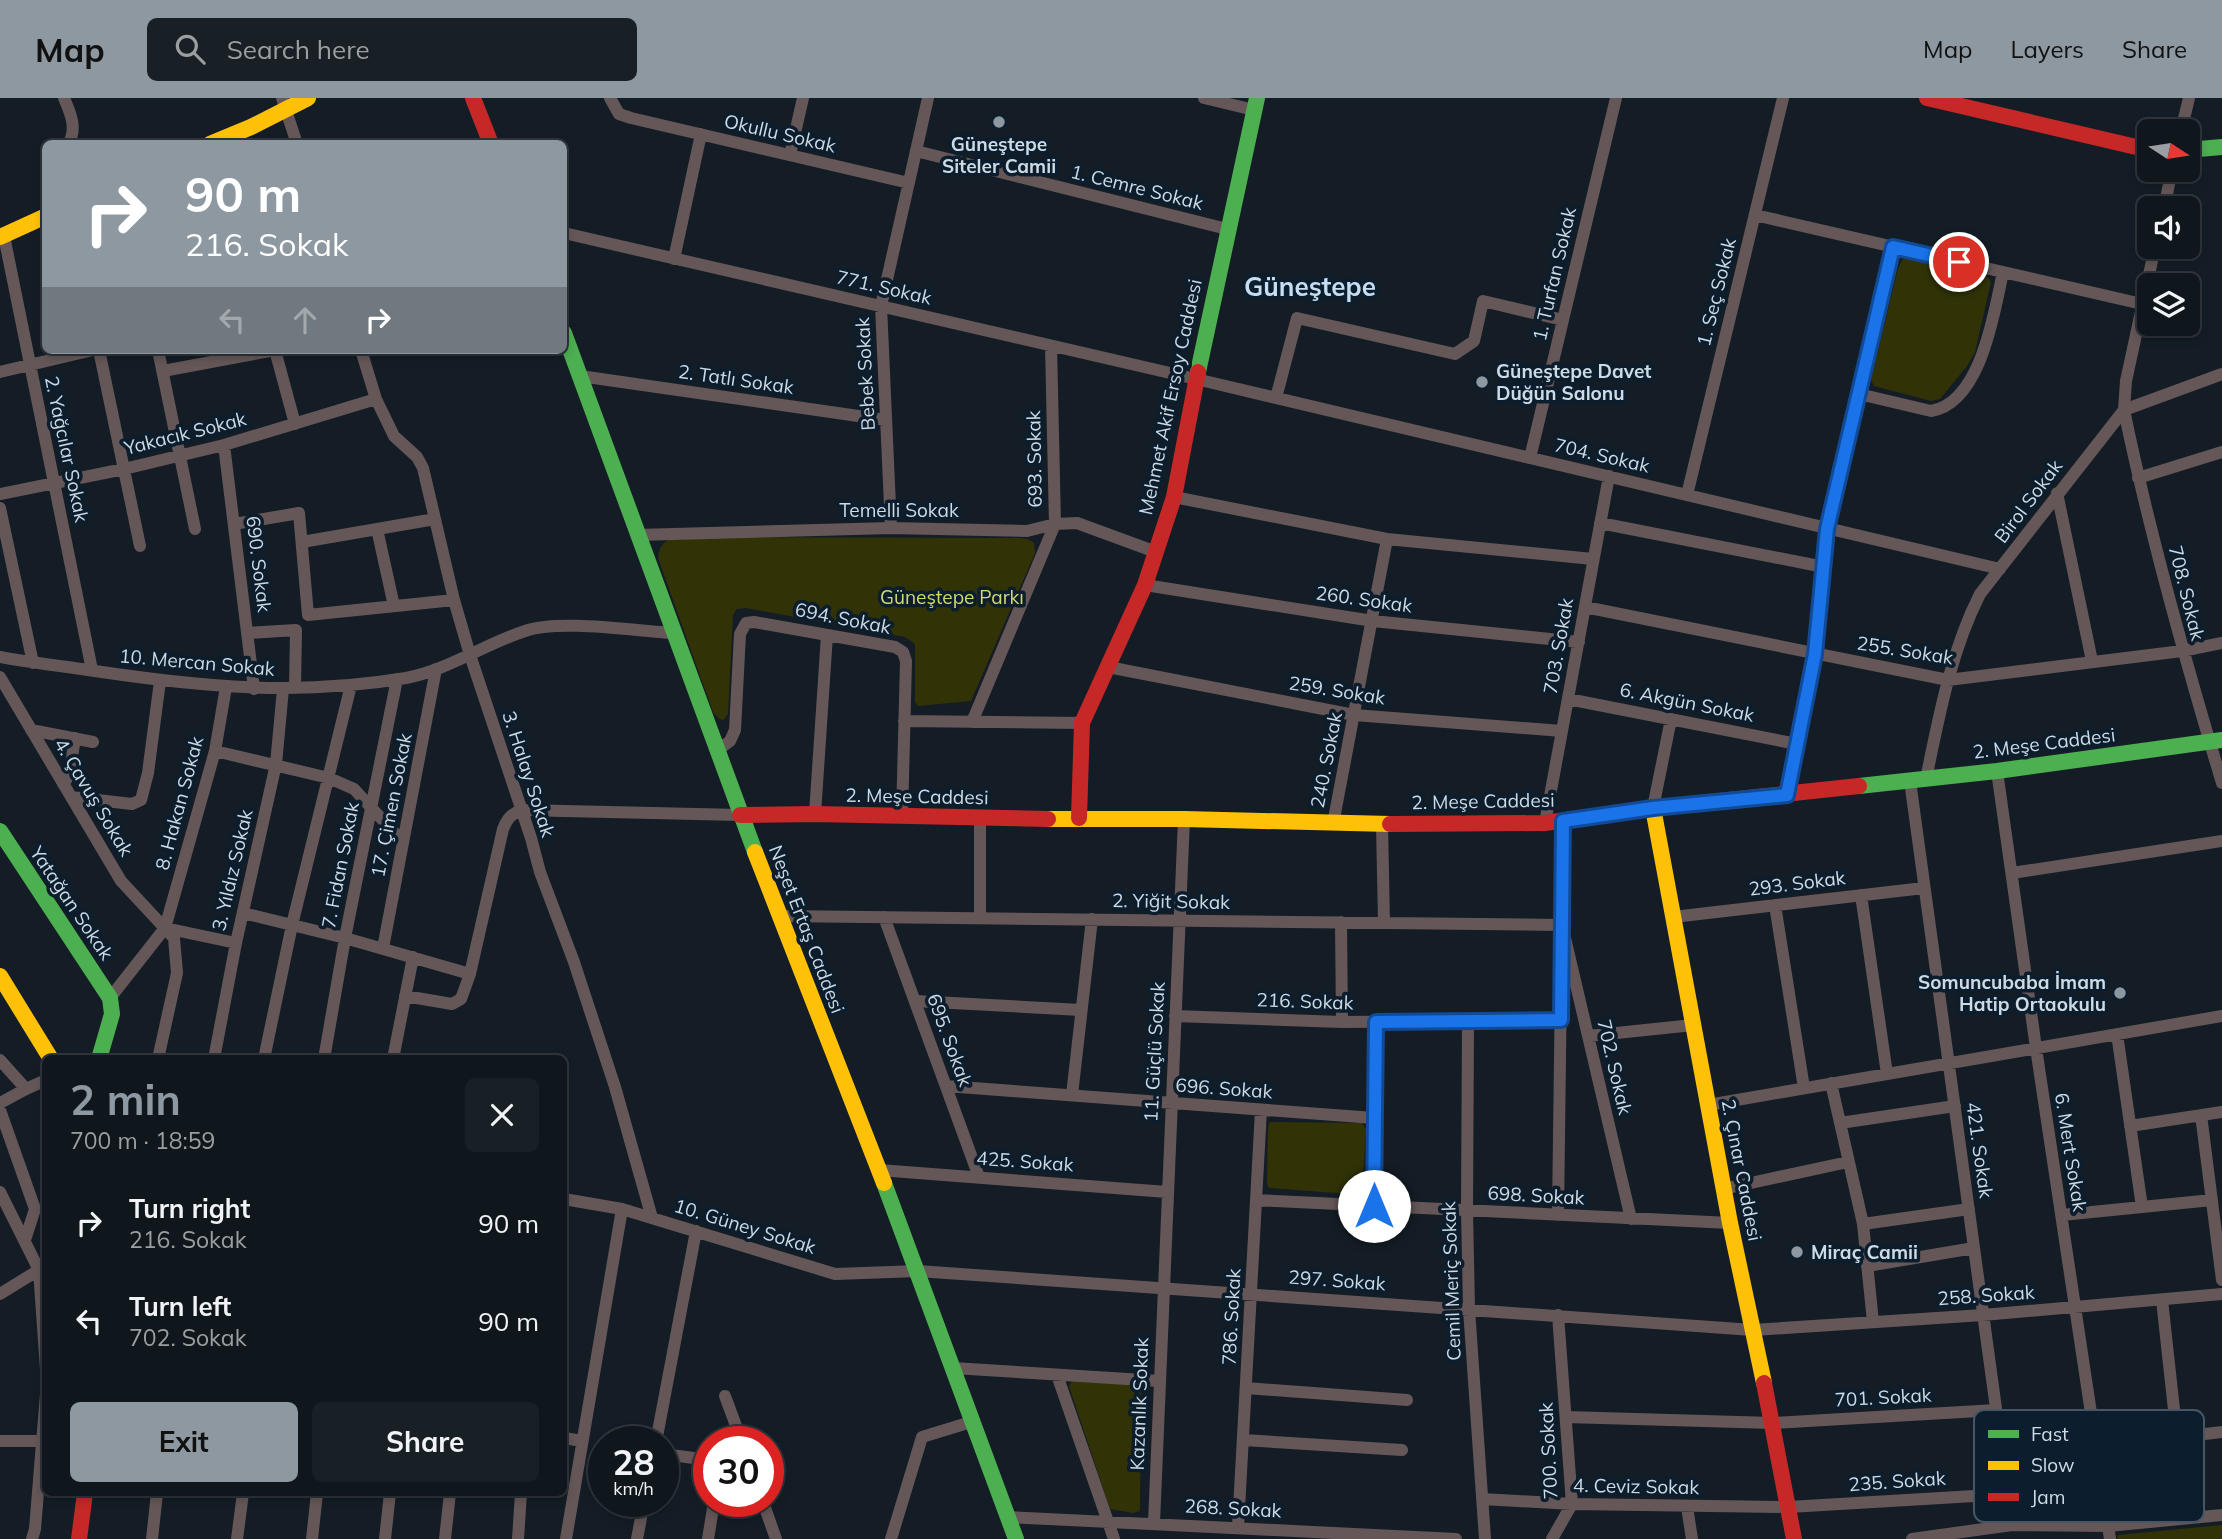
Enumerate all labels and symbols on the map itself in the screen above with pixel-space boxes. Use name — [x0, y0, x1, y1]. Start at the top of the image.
street label: Okullu Sokak — [722, 108, 838, 158]
marker: Güneştepe Siteler Camii — [991, 114, 1007, 130]
north arrow — [2137, 119, 2200, 182]
place label: Güneştepe Siteler Camii — [942, 132, 1056, 178]
street label: 1. Cemre Sokak — [1068, 159, 1206, 215]
street label: 1. Turfan Sokak — [1527, 205, 1581, 343]
pin — [1929, 232, 1989, 292]
street label: 1. Seç Sokak — [1691, 235, 1741, 349]
street label: 771. Sokak — [834, 264, 934, 310]
district label: Güneştepe — [1244, 270, 1376, 303]
street label: Mehmet Akif Ersoy Caddesi — [1133, 277, 1207, 517]
street label: Bebek Sokak — [850, 317, 880, 431]
street label: 2. Tatlı Sokak — [677, 359, 795, 399]
place label: Güneştepe Davet Düğün Salonu — [1496, 359, 1651, 405]
street label: 2. Yağcılar Sokak — [40, 374, 94, 525]
marker: Güneştepe Davet Düğün Salonu — [1474, 374, 1490, 390]
street label: Yakacık Sokak — [121, 406, 249, 460]
street label: 693. Sokak — [1021, 410, 1047, 508]
street label: 704. Sokak — [1552, 432, 1652, 478]
street label: Birol Sokak — [1989, 454, 2067, 547]
street label: Temelli Sokak — [839, 498, 959, 522]
street label: 690. Sokak — [241, 514, 277, 614]
street label: 708. Sokak — [2164, 543, 2210, 643]
street label: 260. Sokak — [1314, 580, 1414, 618]
park label: Güneştepe Parkı — [880, 585, 1024, 609]
street label: 703. Sokak — [1538, 596, 1578, 696]
street label: 694. Sokak — [793, 597, 893, 639]
street label: 255. Sokak — [1855, 631, 1955, 669]
street label: 10. Mercan Sokak — [118, 643, 276, 681]
street label: 259. Sokak — [1287, 671, 1387, 709]
street label: 6. Akgün Sokak — [1618, 677, 1756, 727]
street label: 3. Halay Sokak — [497, 708, 561, 840]
street label: 240. Sokak — [1305, 710, 1347, 810]
street label: 2. Meşe Caddesi — [1971, 722, 2117, 764]
street label: 17. Çimen Sokak — [365, 731, 417, 879]
street label: 8. Hakan Sokak — [150, 733, 208, 872]
street label: 4. Çavuş Sokak — [49, 734, 139, 861]
street label: 2. Meşe Caddesi — [845, 783, 989, 809]
street label: 2. Meşe Caddesi — [1411, 788, 1555, 814]
street label: 7. Fidan Sokak — [316, 800, 364, 930]
street label: 3. Yıldız Sokak — [206, 807, 258, 933]
street label: Yatağan Sokak — [25, 841, 119, 965]
street label: Neşet Ertaş Caddesi — [764, 842, 850, 1016]
street label: 293. Sokak — [1747, 865, 1847, 901]
street label: 2. Yiğit Sokak — [1112, 888, 1230, 914]
place label: Somuncubaba İmam Hatip Ortaokulu — [1918, 970, 2106, 1016]
street label: 11. Güçlü Sokak — [1138, 981, 1170, 1123]
marker: Somuncubaba İmam Hatip Ortaokulu — [2112, 985, 2128, 1001]
street label: 216. Sokak — [1256, 987, 1354, 1015]
street label: 695. Sokak — [922, 990, 978, 1090]
street label: 702. Sokak — [1592, 1017, 1638, 1117]
street label: 696. Sokak — [1175, 1073, 1273, 1103]
street label: 6. Mert Sokak — [2050, 1091, 2092, 1213]
street label: 2. Çınar Caddesi — [1717, 1097, 1767, 1243]
street label: 421. Sokak — [1961, 1100, 1999, 1200]
street label: 425. Sokak — [976, 1146, 1074, 1176]
position arrow — [1337, 1169, 1411, 1243]
street label: 698. Sokak — [1487, 1180, 1585, 1210]
street label: 10. Güney Sokak — [671, 1193, 819, 1259]
street label: Cemil Meriç Sokak — [1436, 1201, 1466, 1361]
place label: Miraç Camii — [1811, 1240, 1918, 1264]
marker: Miraç Camii — [1789, 1244, 1805, 1260]
street label: 297. Sokak — [1288, 1265, 1386, 1295]
street label: 786. Sokak — [1216, 1268, 1246, 1366]
street label: 258. Sokak — [1937, 1280, 2035, 1310]
street label: Kazanlık Sokak — [1125, 1337, 1153, 1471]
street label: 701. Sokak — [1834, 1382, 1932, 1412]
street label: 700. Sokak — [1533, 1402, 1563, 1500]
legend — [1974, 1410, 2204, 1522]
text: Fast — [2031, 1422, 2069, 1446]
speed limit sign: 30 — [693, 1426, 784, 1517]
text: Slow — [2031, 1453, 2075, 1477]
street label: 235. Sokak — [1848, 1466, 1946, 1496]
street label: 4. Ceviz Sokak — [1573, 1473, 1700, 1499]
text: Jam — [2031, 1485, 2065, 1509]
street label: 268. Sokak — [1184, 1493, 1282, 1523]

